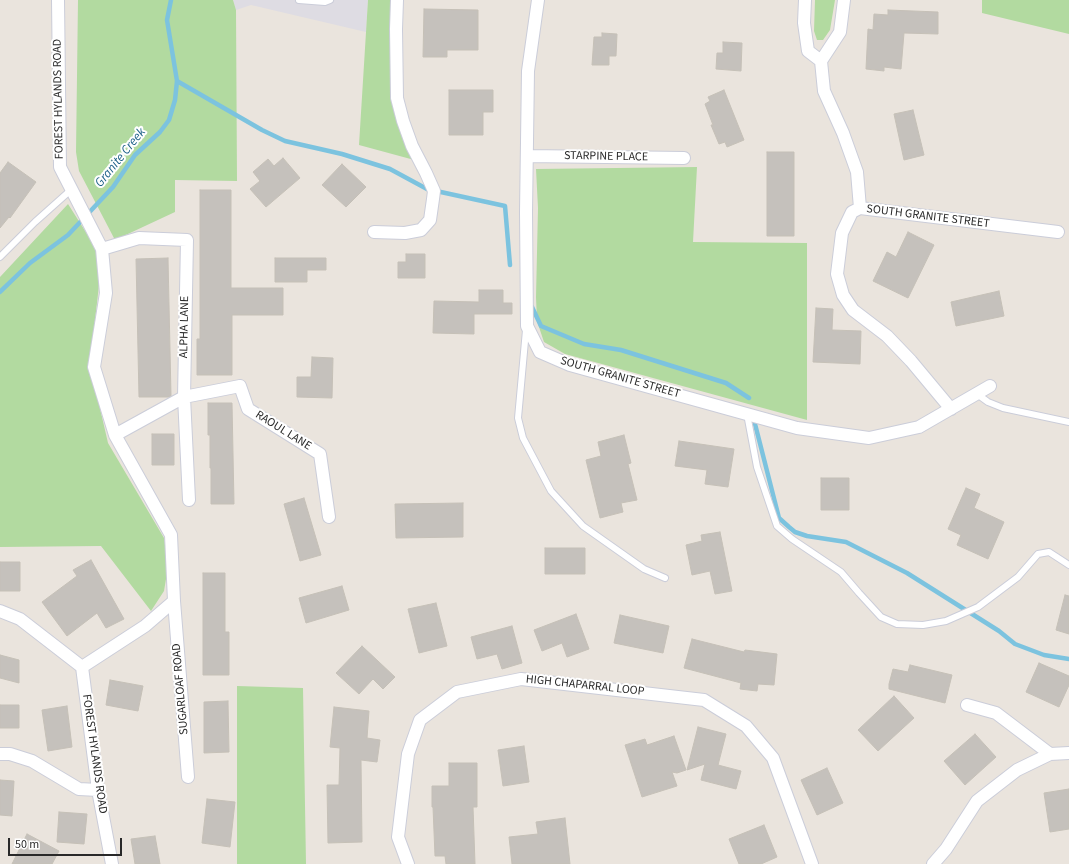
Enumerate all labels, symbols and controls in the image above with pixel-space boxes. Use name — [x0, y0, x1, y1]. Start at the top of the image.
street label: FOREST HYLANDS ROAD — [51, 39, 67, 159]
water label: Granite Creek — [92, 125, 150, 191]
street label: STARPINE PLACE — [564, 149, 648, 165]
street label: SOUTH GRANITE STREET — [866, 202, 990, 232]
street label: ALPHA LANE — [177, 296, 193, 358]
street label: SOUTH GRANITE STREET — [558, 354, 682, 402]
street label: RAOUL LANE — [252, 408, 314, 454]
street label: SUGARLOAF ROAD — [170, 643, 192, 735]
street label: HIGH CHAPARRAL LOOP — [525, 673, 645, 699]
street label: FOREST HYLANDS ROAD — [78, 693, 110, 815]
scale bar — [10, 830, 124, 856]
text: 50 m — [15, 836, 39, 853]

